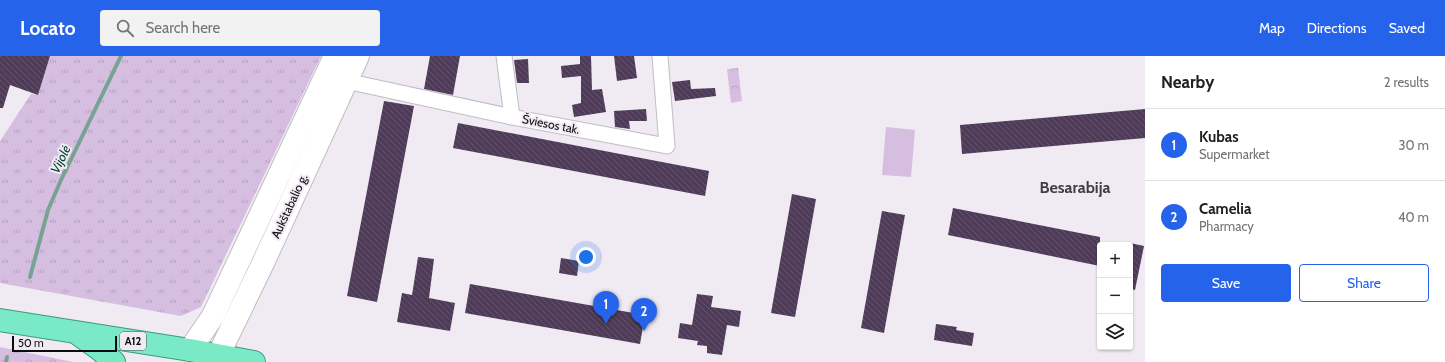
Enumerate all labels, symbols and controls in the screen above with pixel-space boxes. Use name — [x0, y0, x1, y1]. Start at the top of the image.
search box — [100, 10, 380, 46]
text: Locato — [20, 17, 76, 40]
icon: search — [114, 17, 136, 39]
text: Search here — [146, 19, 220, 37]
text: Map — [1259, 19, 1285, 37]
text: Directions — [1307, 19, 1367, 37]
text: Saved — [1389, 19, 1425, 37]
text: Nearby — [1161, 72, 1214, 92]
text: 2 results — [1384, 74, 1429, 90]
street label: Šviesos tak. — [521, 111, 581, 137]
text: Kubas — [1199, 128, 1239, 146]
text: 1 — [1172, 137, 1176, 153]
text: 30 m — [1399, 137, 1429, 153]
water label: Vijolė — [46, 142, 74, 176]
text: Supermarket — [1199, 146, 1270, 162]
street label: Aukštabalio g. — [268, 171, 310, 241]
district label: Besarabija — [1040, 178, 1110, 197]
text: Camelia — [1199, 200, 1251, 218]
text: 2 — [1171, 209, 1177, 225]
text: 40 m — [1398, 209, 1429, 225]
text: Pharmacy — [1199, 218, 1254, 234]
map controls — [1097, 242, 1133, 350]
button: + — [1097, 242, 1133, 278]
your location — [576, 247, 596, 267]
button: Save — [1161, 264, 1291, 302]
button: Share — [1299, 264, 1429, 302]
button: − — [1097, 278, 1133, 314]
pin: 1 — [593, 291, 619, 324]
pin: 2 — [631, 298, 657, 331]
button: layers — [1097, 314, 1133, 350]
road number: A12 — [120, 332, 146, 350]
scale bar — [12, 334, 117, 353]
text: 50 m — [18, 336, 44, 350]

